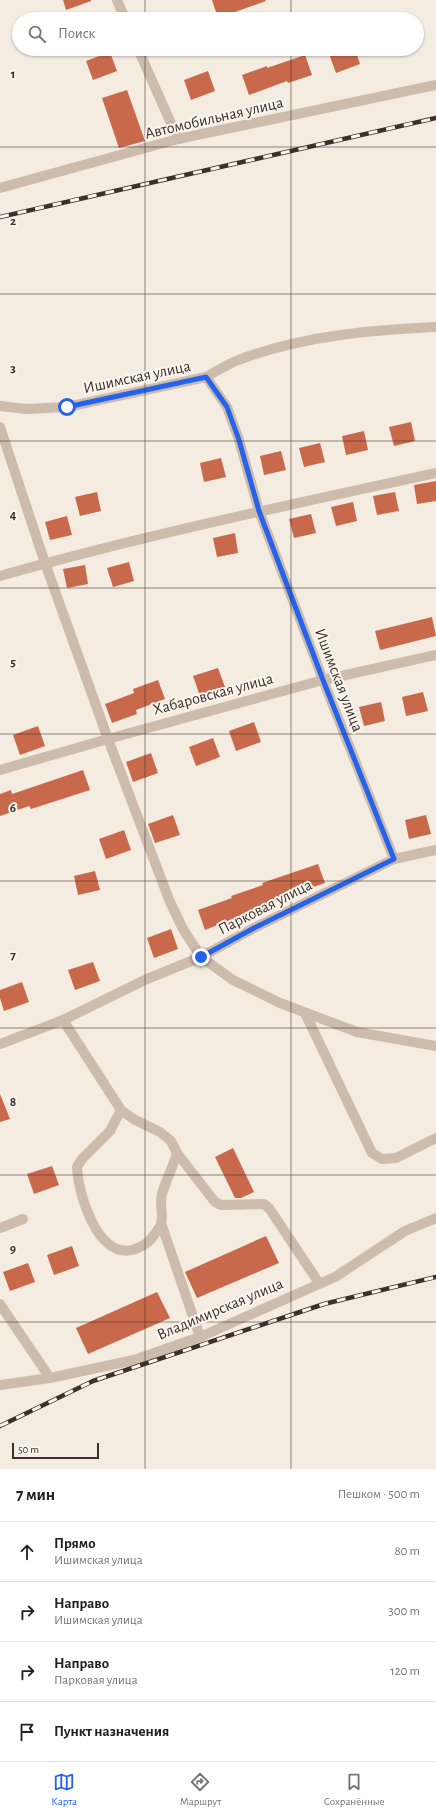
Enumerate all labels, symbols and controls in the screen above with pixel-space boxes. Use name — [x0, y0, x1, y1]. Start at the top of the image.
search box — [12, 12, 424, 56]
icon: search — [26, 23, 48, 45]
text: Поиск — [58, 26, 96, 41]
text: 1 — [11, 68, 15, 81]
street label: Автомобильная улица — [143, 94, 285, 143]
text: 2 — [10, 215, 16, 228]
street label: Ишимская улица — [82, 358, 192, 397]
text: 3 — [10, 362, 16, 375]
route start — [58, 398, 76, 416]
text: 4 — [10, 509, 17, 522]
street label: Ишимская улица — [311, 626, 366, 734]
text: 5 — [10, 656, 16, 669]
street label: Хабаровская улица — [151, 670, 275, 719]
text: 6 — [10, 802, 16, 815]
street label: Парковая улица — [215, 876, 315, 938]
route end — [192, 948, 210, 966]
text: 7 — [10, 949, 16, 962]
text: 8 — [10, 1096, 16, 1109]
text: 9 — [10, 1243, 16, 1256]
street label: Владимирская улица — [155, 1275, 286, 1344]
scale bar — [12, 1441, 99, 1460]
text: 50 m — [18, 1444, 39, 1455]
text: 7 мин — [16, 1486, 55, 1503]
text: Пешком · 500 m — [338, 1488, 420, 1501]
text: Прямо — [54, 1536, 96, 1551]
icon: ahead — [16, 1541, 38, 1563]
text: 80 m — [394, 1545, 420, 1558]
text: Ишимская улица — [54, 1554, 143, 1567]
text: Направо — [54, 1596, 109, 1611]
icon: right — [16, 1601, 38, 1623]
text: 300 m — [388, 1605, 420, 1618]
text: Ишимская улица — [54, 1614, 143, 1627]
text: Направо — [54, 1656, 109, 1671]
icon: right — [16, 1661, 38, 1683]
text: 120 m — [390, 1665, 420, 1678]
text: Парковая улица — [54, 1674, 138, 1687]
icon: arrive — [16, 1721, 38, 1743]
text: Пункт назначения — [54, 1724, 169, 1739]
tab: Карта — [51, 1771, 77, 1808]
tab: Маршрут — [180, 1771, 221, 1808]
tab: Сохранённые — [324, 1771, 385, 1808]

